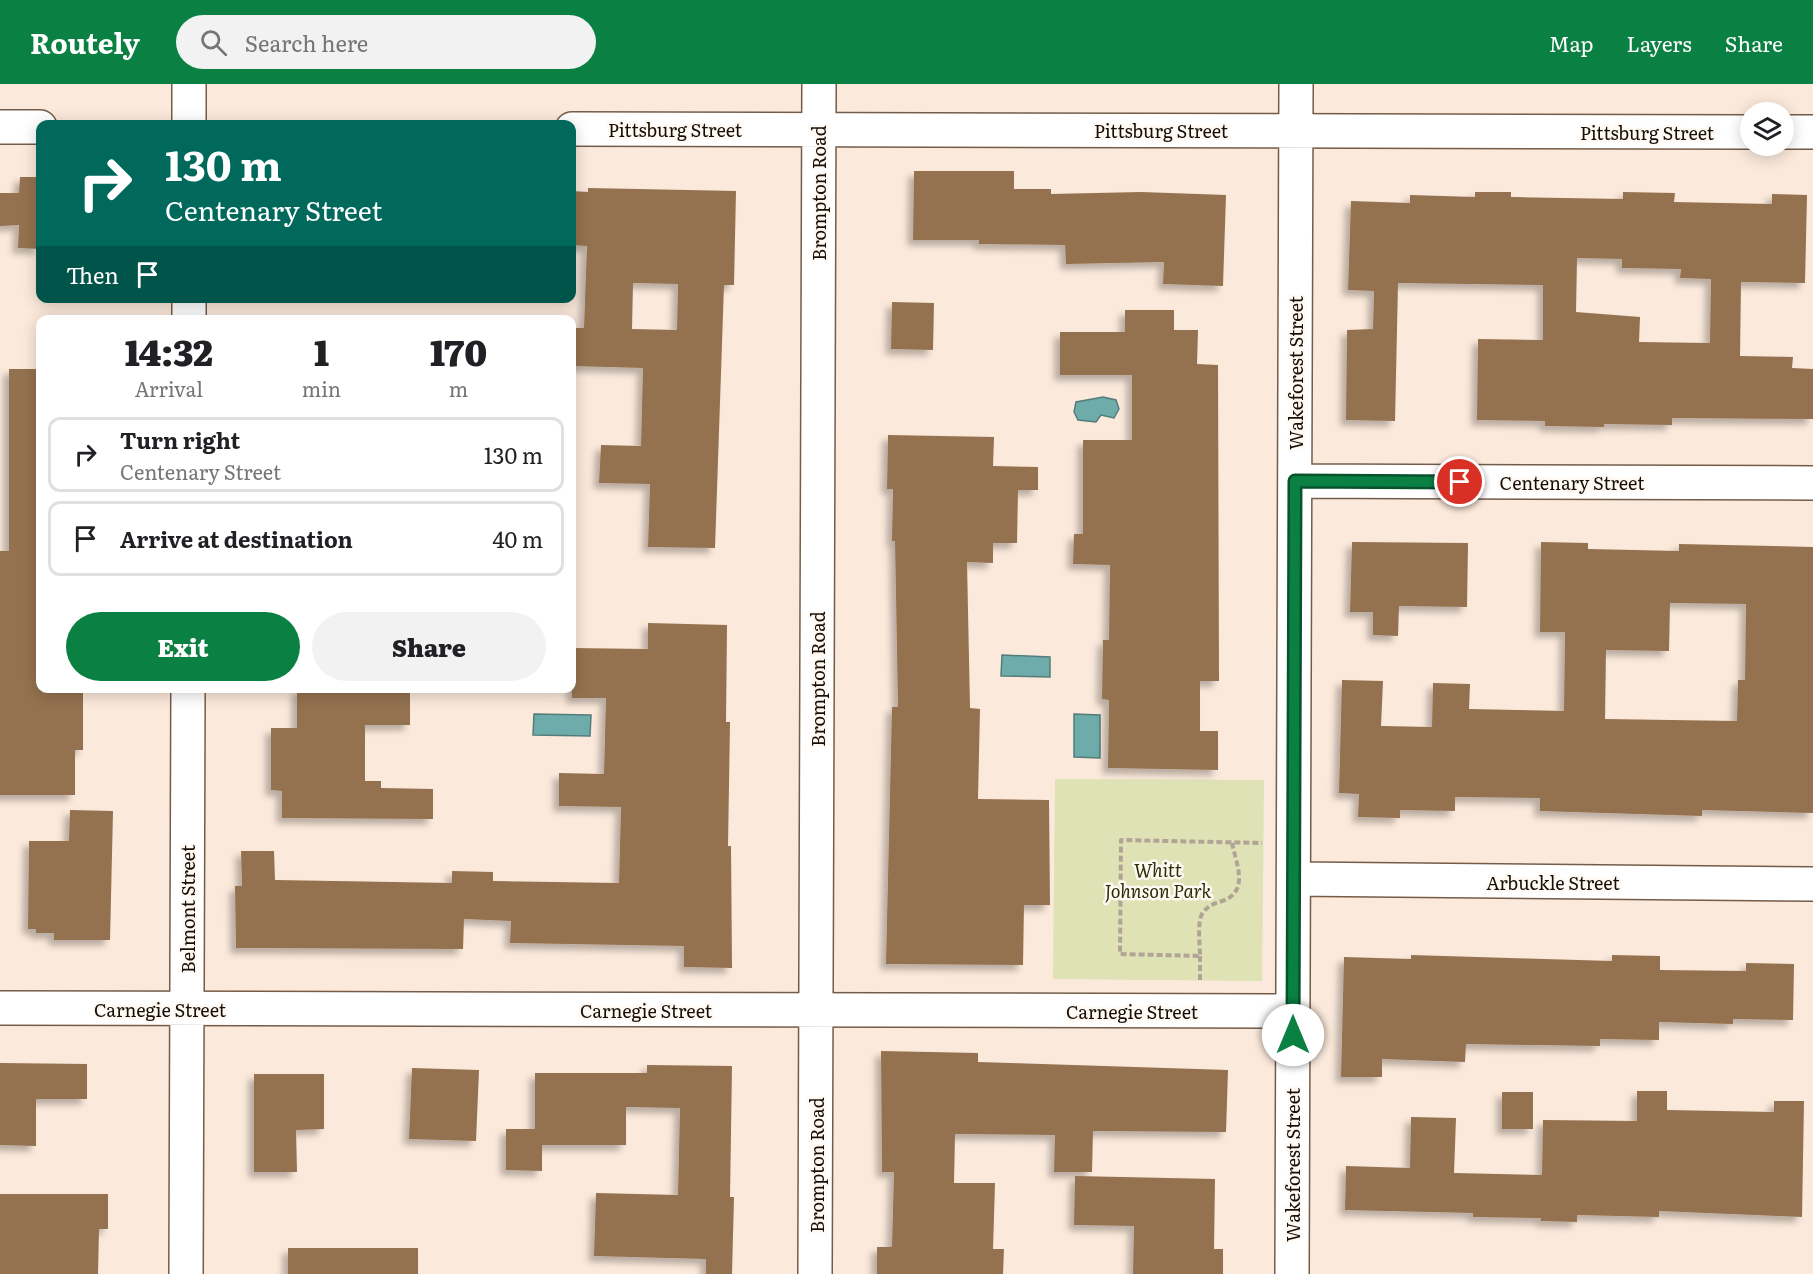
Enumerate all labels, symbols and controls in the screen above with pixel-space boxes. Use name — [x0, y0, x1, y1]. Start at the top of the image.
search box — [176, 15, 596, 69]
text: Routely — [30, 21, 140, 63]
icon: search — [197, 26, 230, 59]
text: Search here — [245, 26, 368, 59]
text: Map — [1549, 27, 1594, 58]
text: Layers — [1627, 27, 1692, 58]
text: Share — [1725, 27, 1783, 58]
map controls — [1740, 102, 1794, 156]
button: layers — [1740, 102, 1794, 156]
street label: Pittsburg Street — [608, 116, 743, 143]
street label: Pittsburg Street — [1094, 117, 1229, 144]
street label: Pittsburg Street — [1580, 119, 1715, 146]
street label: Brompton Road — [805, 125, 832, 261]
text: 130 m — [165, 132, 282, 194]
icon: right — [66, 144, 144, 222]
text: Centenary Street — [165, 189, 382, 229]
text: Then — [66, 258, 119, 291]
icon: arrive — [131, 258, 164, 291]
street label: Wakeforest Street — [1282, 295, 1309, 450]
text: 14:32 — [125, 324, 213, 377]
text: 1 — [314, 324, 329, 377]
text: 170 — [430, 324, 487, 377]
text: Arrival — [135, 373, 203, 403]
text: min — [302, 373, 341, 403]
text: m — [449, 373, 468, 403]
text: Turn right — [120, 423, 240, 456]
icon: right — [69, 438, 102, 471]
text: 130 m — [484, 438, 543, 471]
text: Centenary Street — [120, 456, 281, 486]
pin — [1434, 456, 1485, 507]
icon: arrive — [1443, 465, 1476, 498]
street label: Centenary Street — [1500, 469, 1645, 496]
icon: arrive — [69, 522, 102, 555]
text: Arrive at destination — [120, 522, 353, 555]
text: 40 m — [492, 522, 543, 555]
street label: Brompton Road — [804, 611, 831, 747]
button: Exit — [66, 612, 300, 681]
button: Share — [312, 612, 546, 681]
street label: Belmont Street — [174, 844, 201, 973]
park label: Whitt Johnson Park — [1105, 856, 1211, 904]
street label: Arbuckle Street — [1486, 869, 1620, 896]
street label: Carnegie Street — [94, 996, 227, 1023]
street label: Carnegie Street — [580, 997, 713, 1024]
street label: Carnegie Street — [1066, 998, 1199, 1025]
position arrow — [1261, 1003, 1325, 1067]
street label: Wakeforest Street — [1279, 1087, 1306, 1242]
street label: Brompton Road — [803, 1097, 830, 1233]

